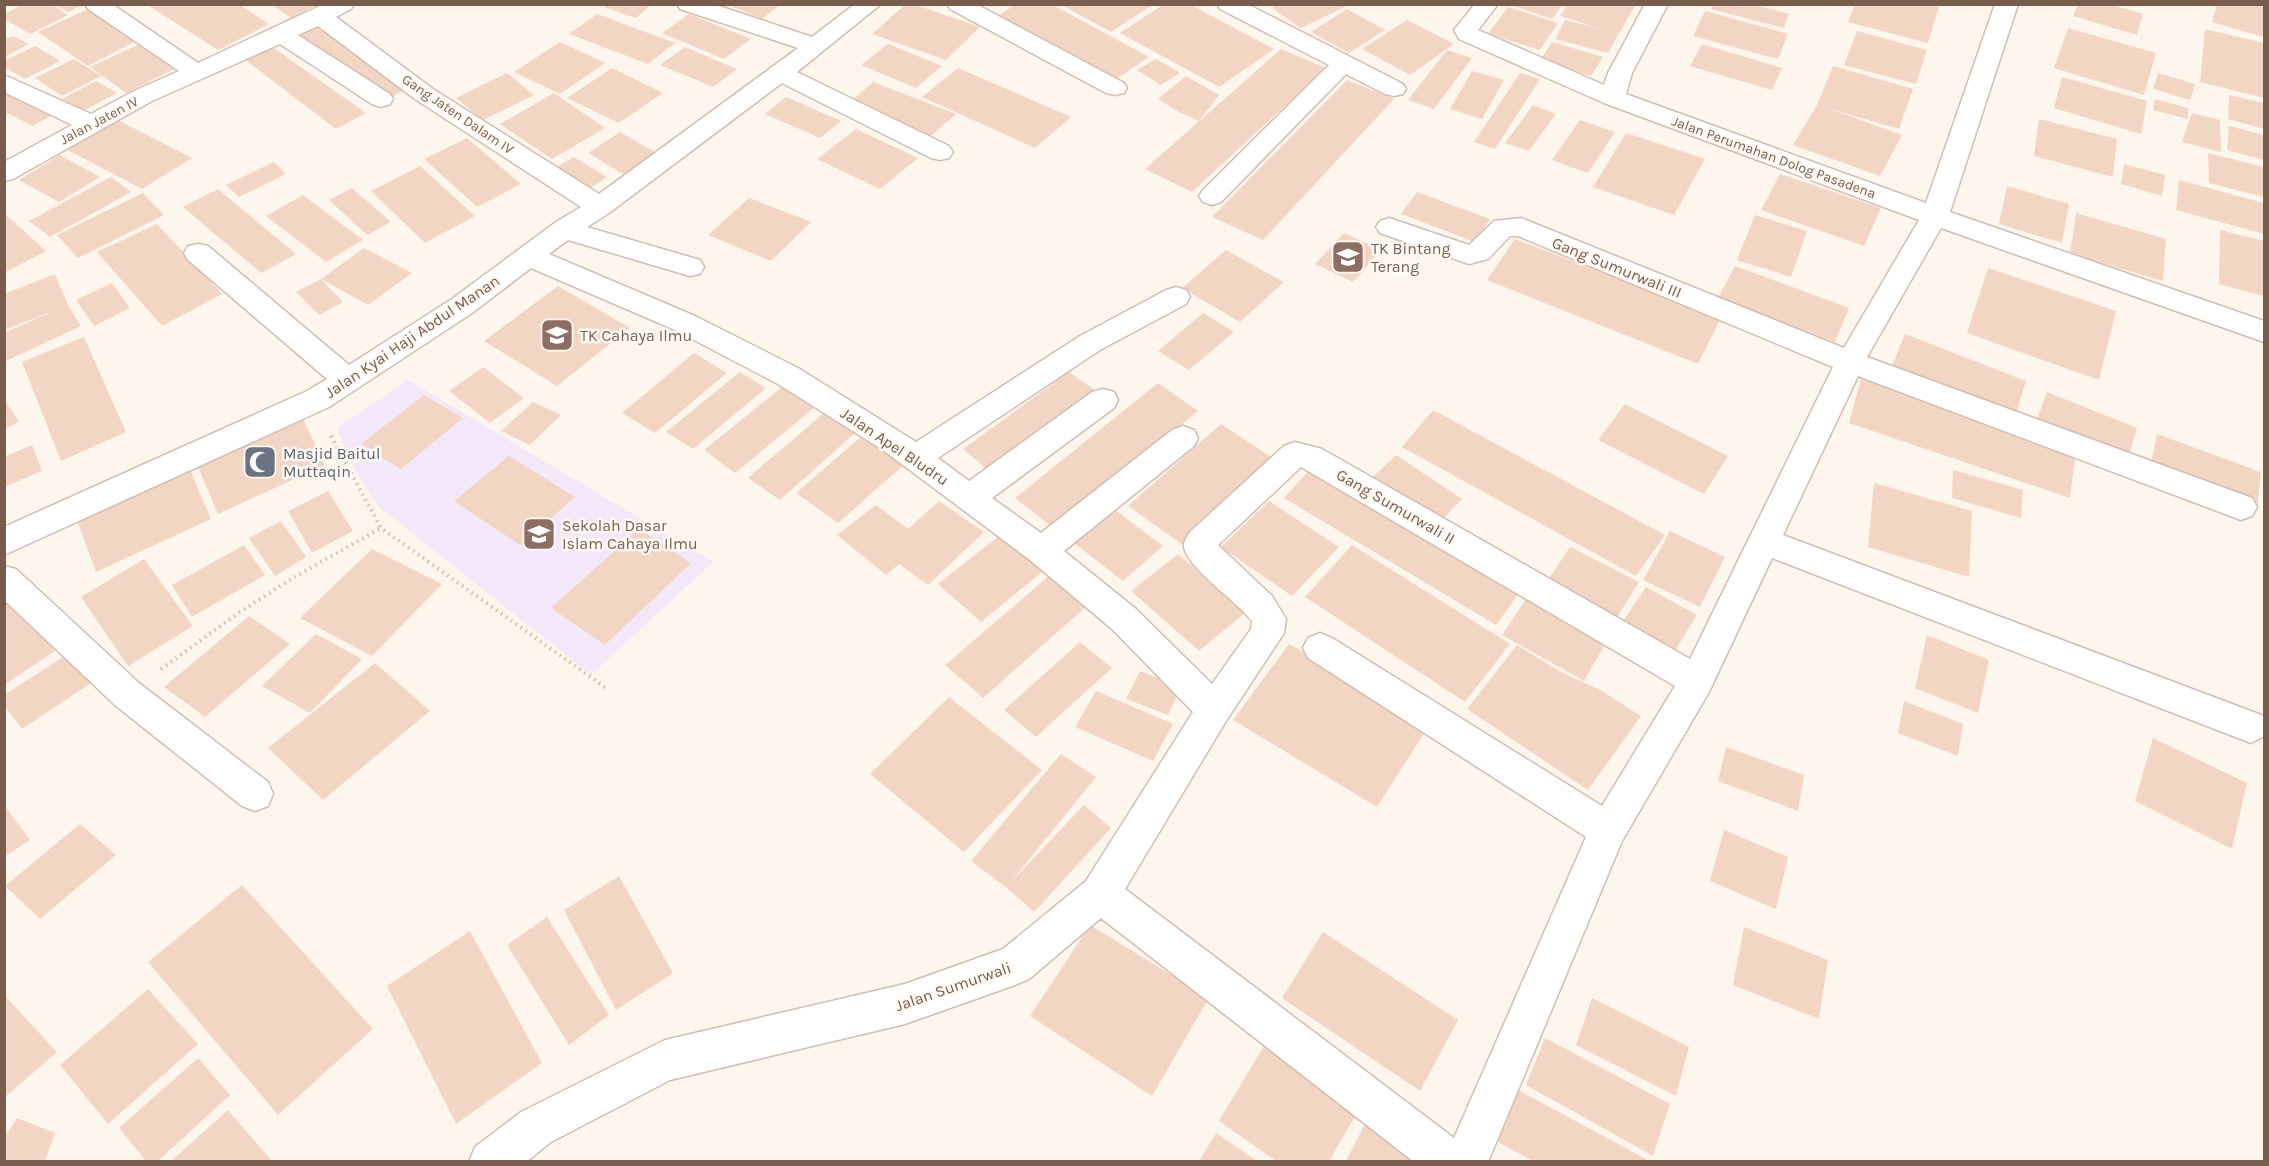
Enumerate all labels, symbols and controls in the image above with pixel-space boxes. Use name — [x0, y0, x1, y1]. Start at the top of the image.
street label: Gang Jaten Dalam IV — [399, 71, 517, 158]
street label: Jalan Jaten IV — [57, 93, 141, 148]
street label: Jalan Perumahan Dolog Pasadena — [1670, 113, 1878, 202]
street label: Gang Sumurwali III — [1549, 233, 1684, 302]
school or university icon: TK Bintang Terang — [1330, 239, 1366, 275]
place label: TK Bintang Terang — [1371, 239, 1450, 276]
street label: Jalan Kyai Haji Abdul Manan — [321, 271, 503, 402]
school or university icon: TK Cahaya Ilmu — [539, 317, 575, 353]
place label: TK Cahaya Ilmu — [580, 326, 692, 345]
street label: Jalan Apel Bludru — [837, 403, 952, 490]
mosque icon: Masjid Baitul Muttaqin — [242, 444, 278, 480]
place label: Masjid Baitul Muttaqin — [283, 444, 381, 481]
street label: Gang Sumurwali II — [1333, 465, 1458, 548]
school or university icon: Sekolah Dasar Islam Cahaya Ilmu — [521, 516, 557, 552]
place label: Sekolah Dasar Islam Cahaya Ilmu — [562, 516, 698, 553]
street label: Jalan Sumurwali — [893, 958, 1014, 1015]

